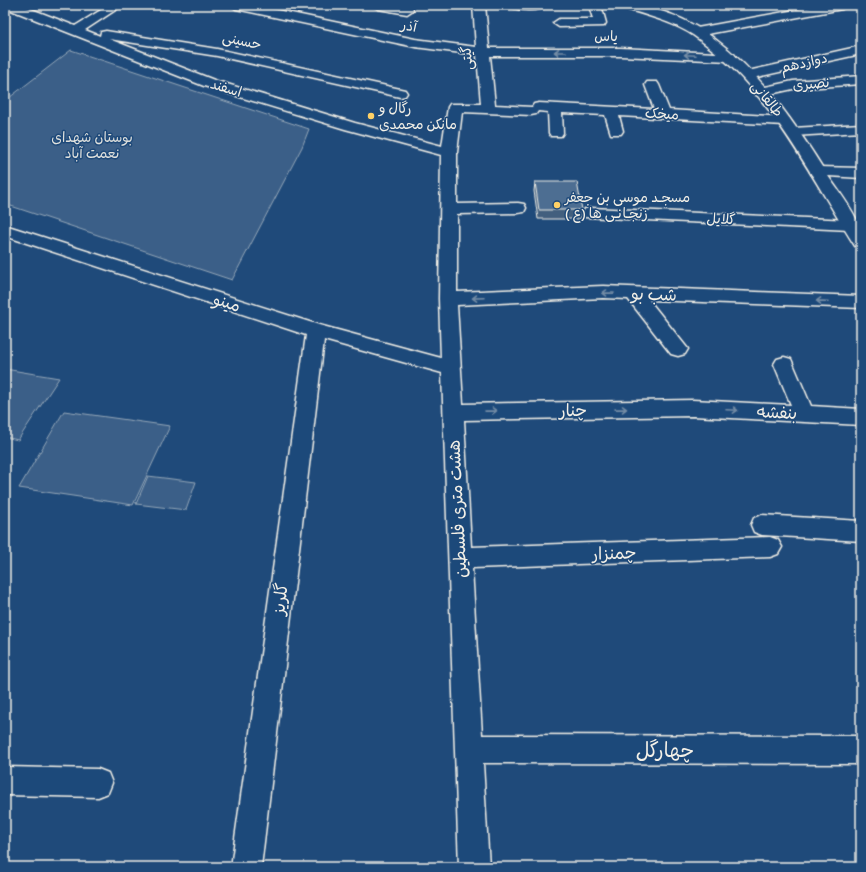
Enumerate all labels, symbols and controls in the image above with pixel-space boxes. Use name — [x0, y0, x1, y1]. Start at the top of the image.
street label: آذر — [399, 16, 419, 36]
street label: یاس — [594, 28, 618, 45]
street label: حسینی — [221, 29, 263, 53]
street label: گیتی — [457, 45, 477, 71]
one-way arrow — [554, 48, 567, 56]
street label: دوازدهم — [779, 49, 830, 79]
one-way arrow — [684, 51, 697, 58]
street label: نصیری — [792, 74, 830, 94]
street label: اسفند — [208, 75, 244, 101]
street label: طالقانی — [747, 77, 787, 121]
place label: رگال و مانکن محمدی — [378, 100, 457, 133]
street label: میخک — [645, 105, 679, 123]
marker: رگال و مانکن محمدی — [366, 111, 376, 121]
park label: بوستان شهدای نعمت آباد — [51, 129, 133, 162]
place label: مسجـد موسی بن جعفر ( ع) زنجـانـی ها — [564, 189, 690, 223]
marker: مسجـد موسی بن جعفر ( ع) زنجـانـی ها — [552, 200, 562, 210]
street label: گلایل — [706, 210, 736, 228]
street label: شب بو — [629, 283, 677, 306]
street label: مینو — [209, 288, 243, 318]
one-way arrow — [602, 289, 615, 297]
one-way arrow — [472, 294, 485, 301]
one-way arrow — [816, 297, 829, 305]
street label: چنار — [557, 400, 587, 421]
street label: بنفشه — [756, 401, 798, 423]
one-way arrow — [614, 405, 627, 413]
one-way arrow — [725, 406, 738, 414]
one-way arrow — [484, 407, 497, 415]
street label: هشت متری فلسطین — [443, 439, 471, 579]
street label: چمنزار — [590, 542, 637, 565]
street label: گلریز — [268, 582, 292, 618]
street label: چهارگل — [636, 738, 694, 763]

